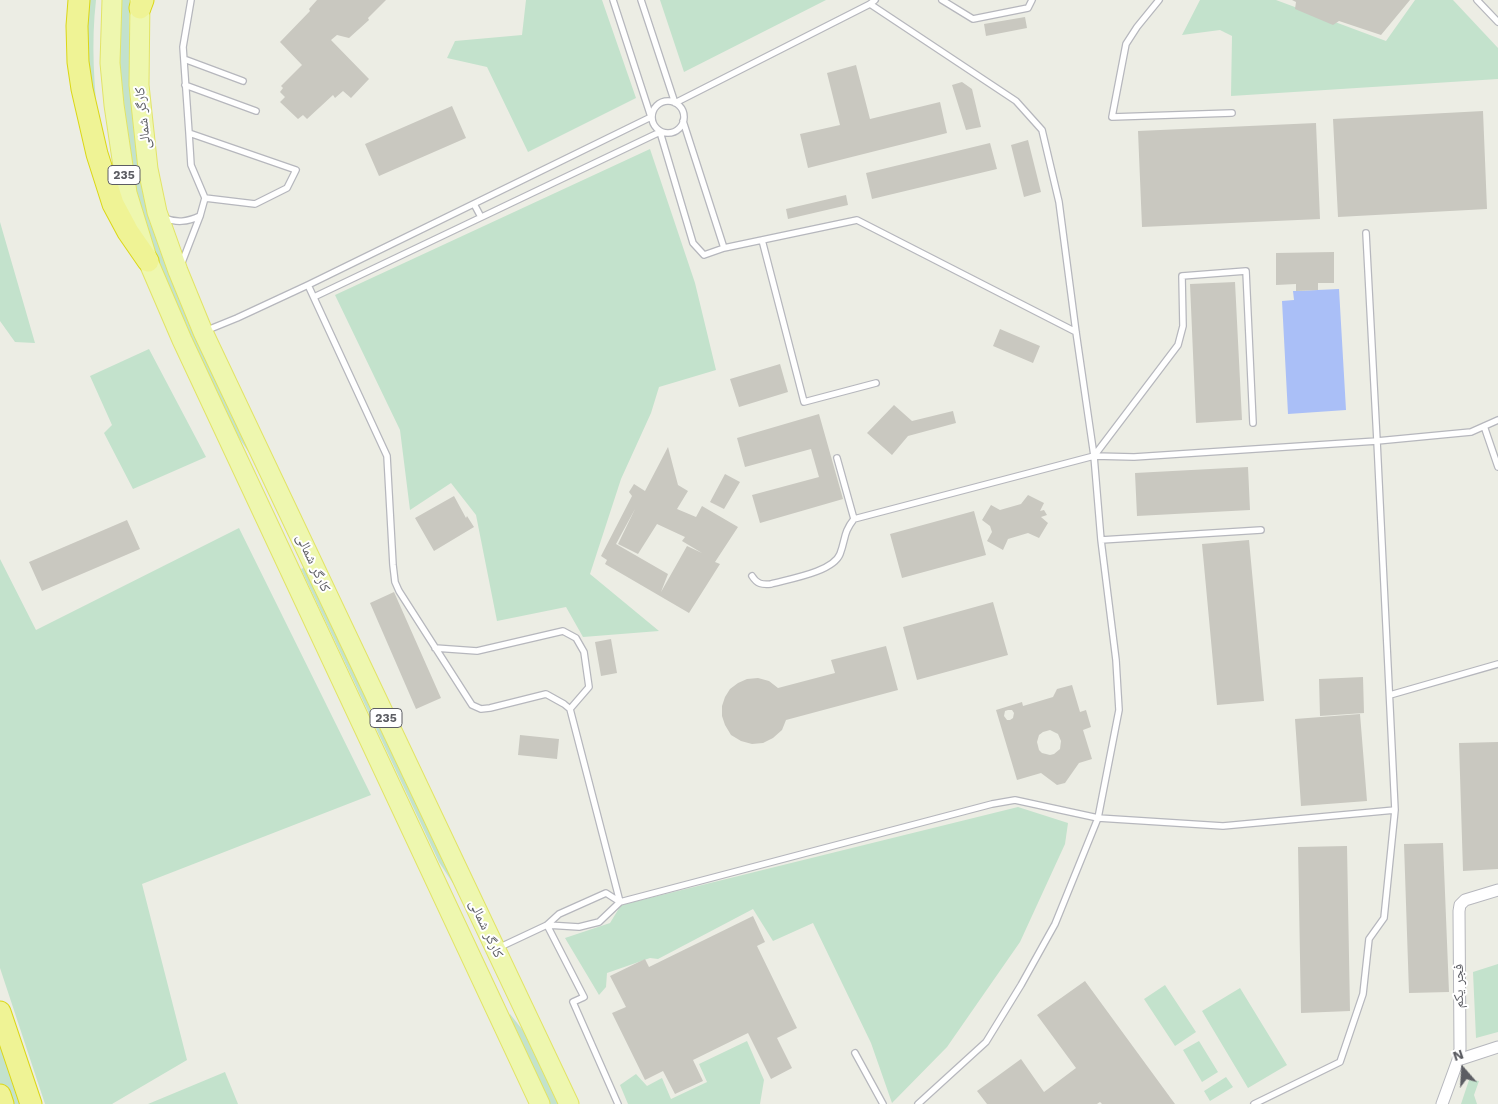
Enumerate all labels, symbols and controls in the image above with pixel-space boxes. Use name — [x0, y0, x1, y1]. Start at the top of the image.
street label: کارگر شمالی — [131, 86, 155, 150]
road number: 235 — [108, 166, 140, 184]
street label: کارگر شمالی — [292, 531, 334, 595]
road number: 235 — [370, 708, 402, 728]
street label: کارگر شمالی — [465, 897, 507, 961]
street label: فجر یکم — [1451, 964, 1467, 1008]
north arrow — [1438, 1044, 1488, 1094]
text: N — [1451, 1046, 1466, 1064]

